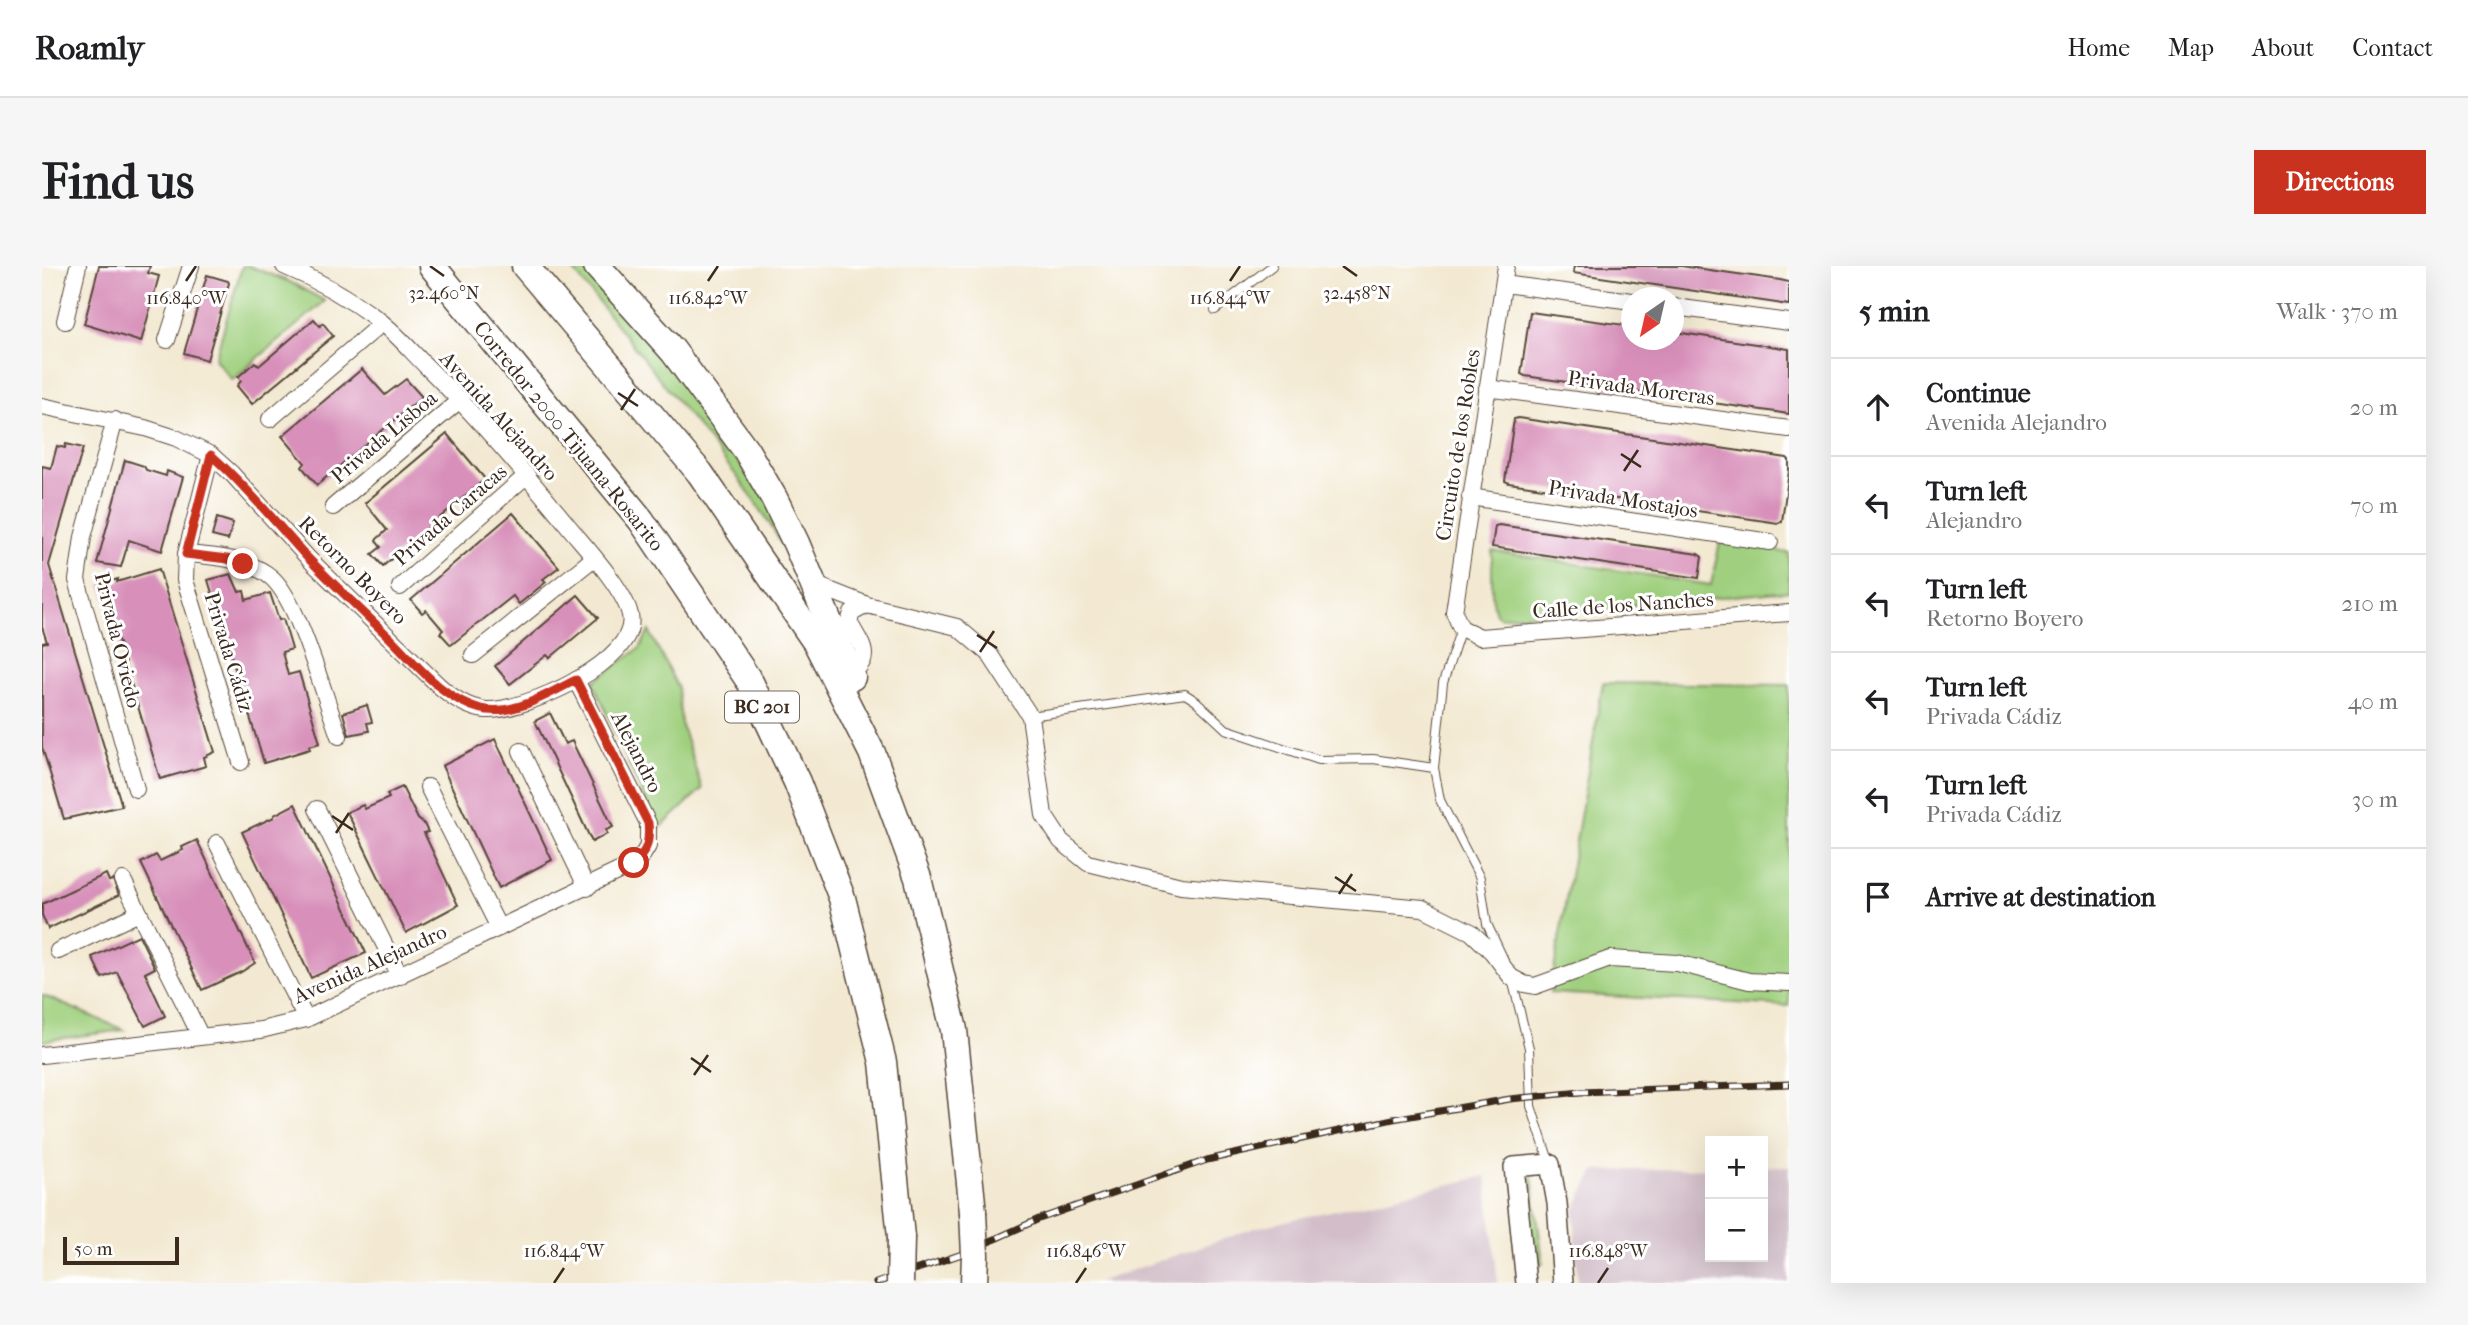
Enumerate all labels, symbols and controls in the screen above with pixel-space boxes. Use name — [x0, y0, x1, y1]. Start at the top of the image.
text: Roamly — [35, 29, 144, 68]
text: Home — [2068, 34, 2130, 62]
text: Map — [2168, 34, 2214, 62]
text: About — [2252, 34, 2314, 62]
text: Contact — [2352, 34, 2433, 62]
button: Directions — [2254, 150, 2426, 214]
text: Find us — [42, 153, 194, 211]
text: 32.460°N — [408, 283, 480, 304]
text: 32.458°N — [1323, 283, 1391, 304]
north arrow — [1621, 287, 1684, 350]
text: 116.840°W — [146, 288, 227, 309]
text: 116.842°W — [668, 288, 749, 309]
text: 116.844°W — [1190, 288, 1272, 309]
text: 5 min — [1859, 294, 1930, 329]
text: Walk · 370 m — [2276, 298, 2398, 325]
street label: Corredor 2000 Tijuana-Rosarito — [469, 316, 669, 556]
street label: Avenida Alejandro — [434, 346, 563, 485]
street label: Circuito de los Robles — [1431, 347, 1485, 543]
street label: Privada Moreras — [1566, 366, 1716, 410]
text: Continue — [1926, 378, 2031, 409]
street label: Privada Lisboa — [326, 386, 442, 488]
icon: ahead — [1859, 388, 1897, 426]
text: 20 m — [2349, 394, 2398, 421]
text: Avenida Alejandro — [1926, 409, 2107, 436]
street label: Privada Caracas — [388, 459, 512, 571]
street label: Privada Mostajos — [1546, 475, 1700, 523]
text: Turn left — [1926, 476, 2027, 507]
icon: left — [1859, 486, 1897, 524]
text: 70 m — [2350, 492, 2398, 519]
text: Alejandro — [1926, 507, 2022, 534]
street label: Retorno Boyero — [294, 511, 412, 629]
route end — [227, 548, 258, 579]
street label: Privada Oviedo — [90, 570, 146, 710]
text: Turn left — [1926, 574, 2027, 605]
icon: left — [1859, 584, 1897, 622]
street label: Calle de los Nanches — [1532, 587, 1715, 623]
street label: Privada Cádiz — [199, 589, 259, 715]
text: 210 m — [2341, 590, 2398, 617]
text: Retorno Boyero — [1926, 605, 2083, 632]
text: Turn left — [1926, 672, 2027, 703]
icon: left — [1859, 682, 1897, 720]
text: 40 m — [2348, 688, 2398, 715]
road number: BC 201 — [725, 692, 799, 722]
text: Privada Cádiz — [1926, 703, 2062, 730]
street label: Alejandro — [606, 707, 668, 797]
text: Turn left — [1926, 770, 2027, 801]
icon: left — [1859, 780, 1897, 818]
text: 30 m — [2352, 786, 2398, 813]
text: Privada Cádiz — [1926, 801, 2062, 828]
route start — [618, 847, 649, 878]
icon: arrive — [1859, 878, 1897, 916]
text: Arrive at destination — [1926, 882, 2156, 913]
street label: Avenida Alejandro — [289, 919, 450, 1009]
map controls — [1705, 1136, 1768, 1262]
button: + — [1705, 1136, 1768, 1199]
button: − — [1705, 1199, 1768, 1262]
scale bar — [63, 1234, 178, 1266]
text: 50 m — [74, 1238, 113, 1260]
text: 116.844°W — [524, 1241, 606, 1262]
text: 116.846°W — [1046, 1241, 1127, 1262]
text: 116.848°W — [1569, 1241, 1649, 1262]

